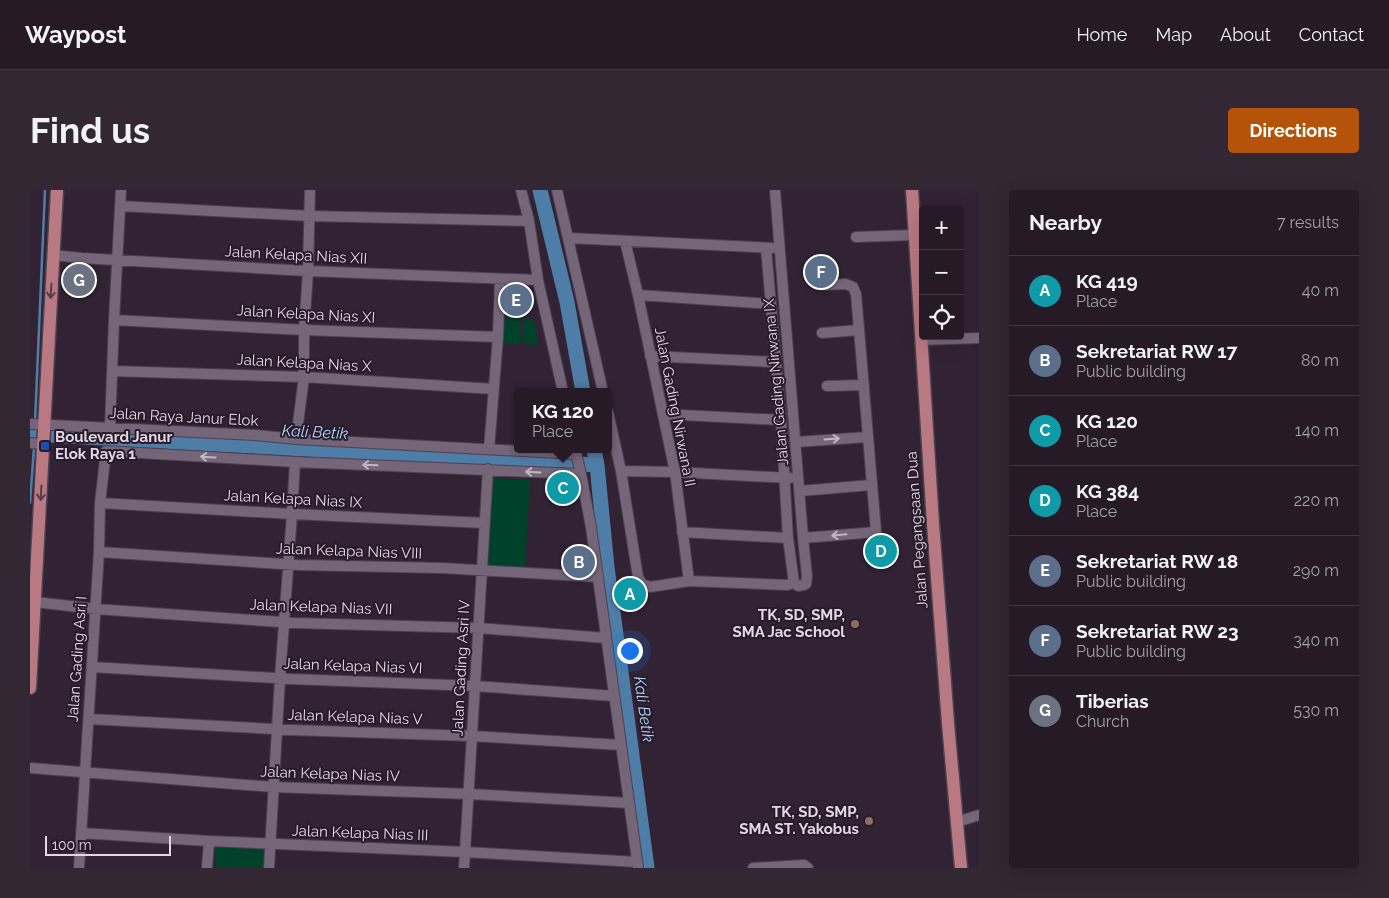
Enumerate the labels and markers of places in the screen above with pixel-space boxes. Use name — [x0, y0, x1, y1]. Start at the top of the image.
pin: F — [805, 253, 837, 291]
pin: G — [63, 261, 95, 299]
pin: E — [500, 281, 532, 319]
place label: Boulevard Janur Elok Raya 1 — [55, 428, 172, 463]
marker: Boulevard Janur Elok Raya 1 — [39, 440, 51, 452]
pin: C — [547, 469, 579, 507]
pin: D — [865, 532, 897, 570]
pin: B — [563, 543, 595, 581]
pin: A — [614, 575, 646, 613]
place label: TK, SD, SMP, SMA Jac School — [732, 606, 845, 641]
marker: TK, SD, SMP, SMA Jac School — [849, 618, 861, 630]
place label: TK, SD, SMP, SMA ST. Yakobus — [739, 803, 859, 838]
marker: TK, SD, SMP, SMA ST. Yakobus — [863, 815, 875, 827]

